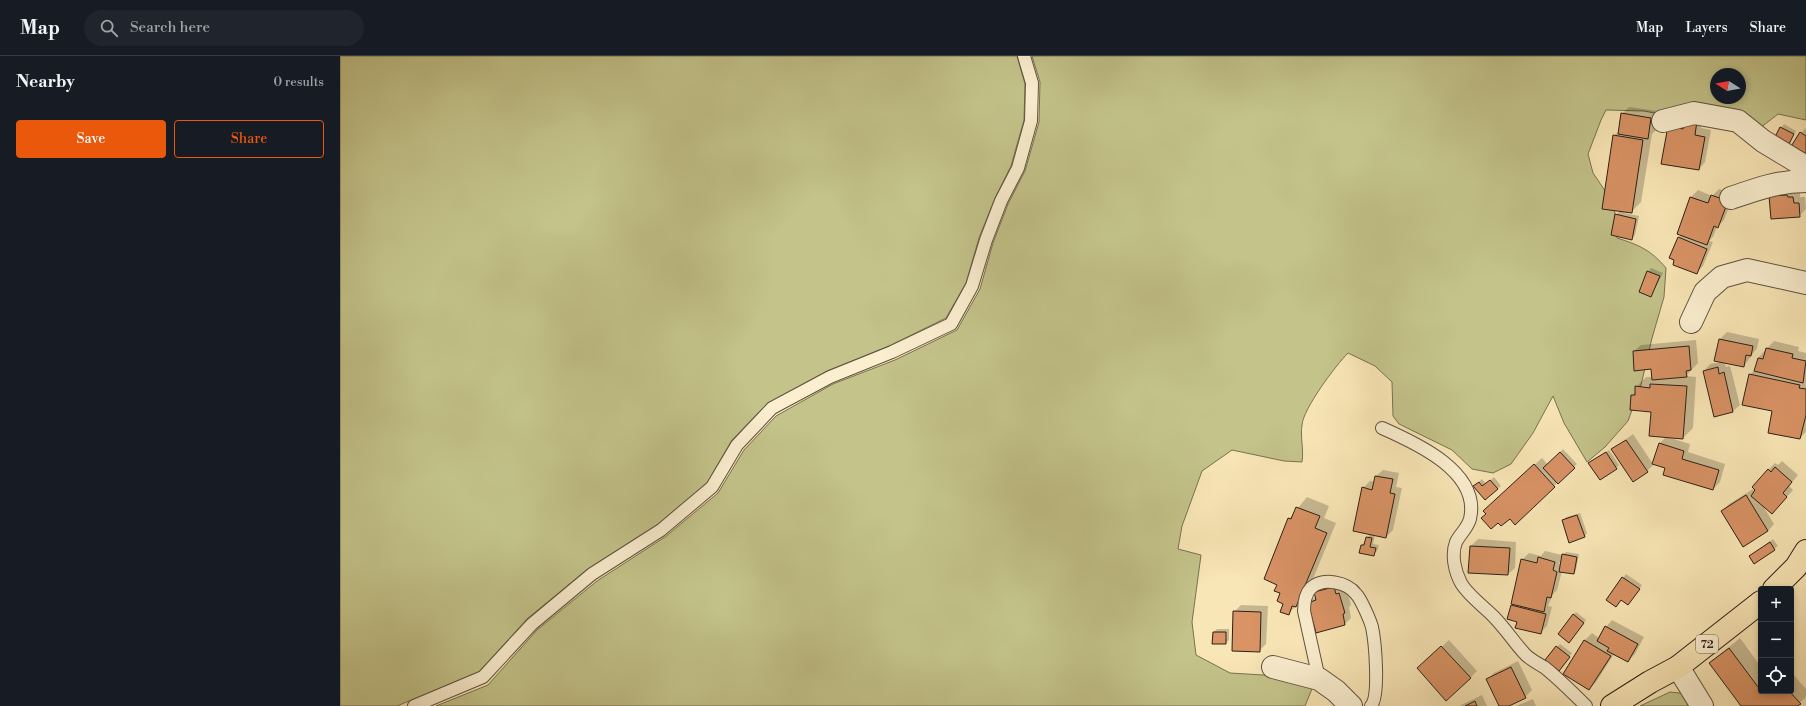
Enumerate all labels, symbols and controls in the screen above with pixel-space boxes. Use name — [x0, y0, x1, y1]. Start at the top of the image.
search box — [84, 10, 364, 46]
text: Map — [20, 16, 60, 40]
icon: search — [98, 17, 120, 39]
text: Search here — [130, 18, 210, 37]
text: Map — [1636, 19, 1663, 37]
text: Layers — [1685, 19, 1728, 37]
text: Share — [1750, 19, 1786, 37]
north arrow — [1710, 68, 1746, 104]
text: Nearby — [16, 71, 75, 93]
text: 0 results — [273, 74, 324, 90]
button: Save — [16, 120, 166, 158]
button: Share — [174, 120, 324, 158]
map controls — [1758, 586, 1794, 694]
button: + — [1758, 586, 1794, 622]
button: − — [1758, 622, 1794, 658]
road number: 72 — [1696, 635, 1718, 653]
button: locate — [1758, 658, 1794, 694]

